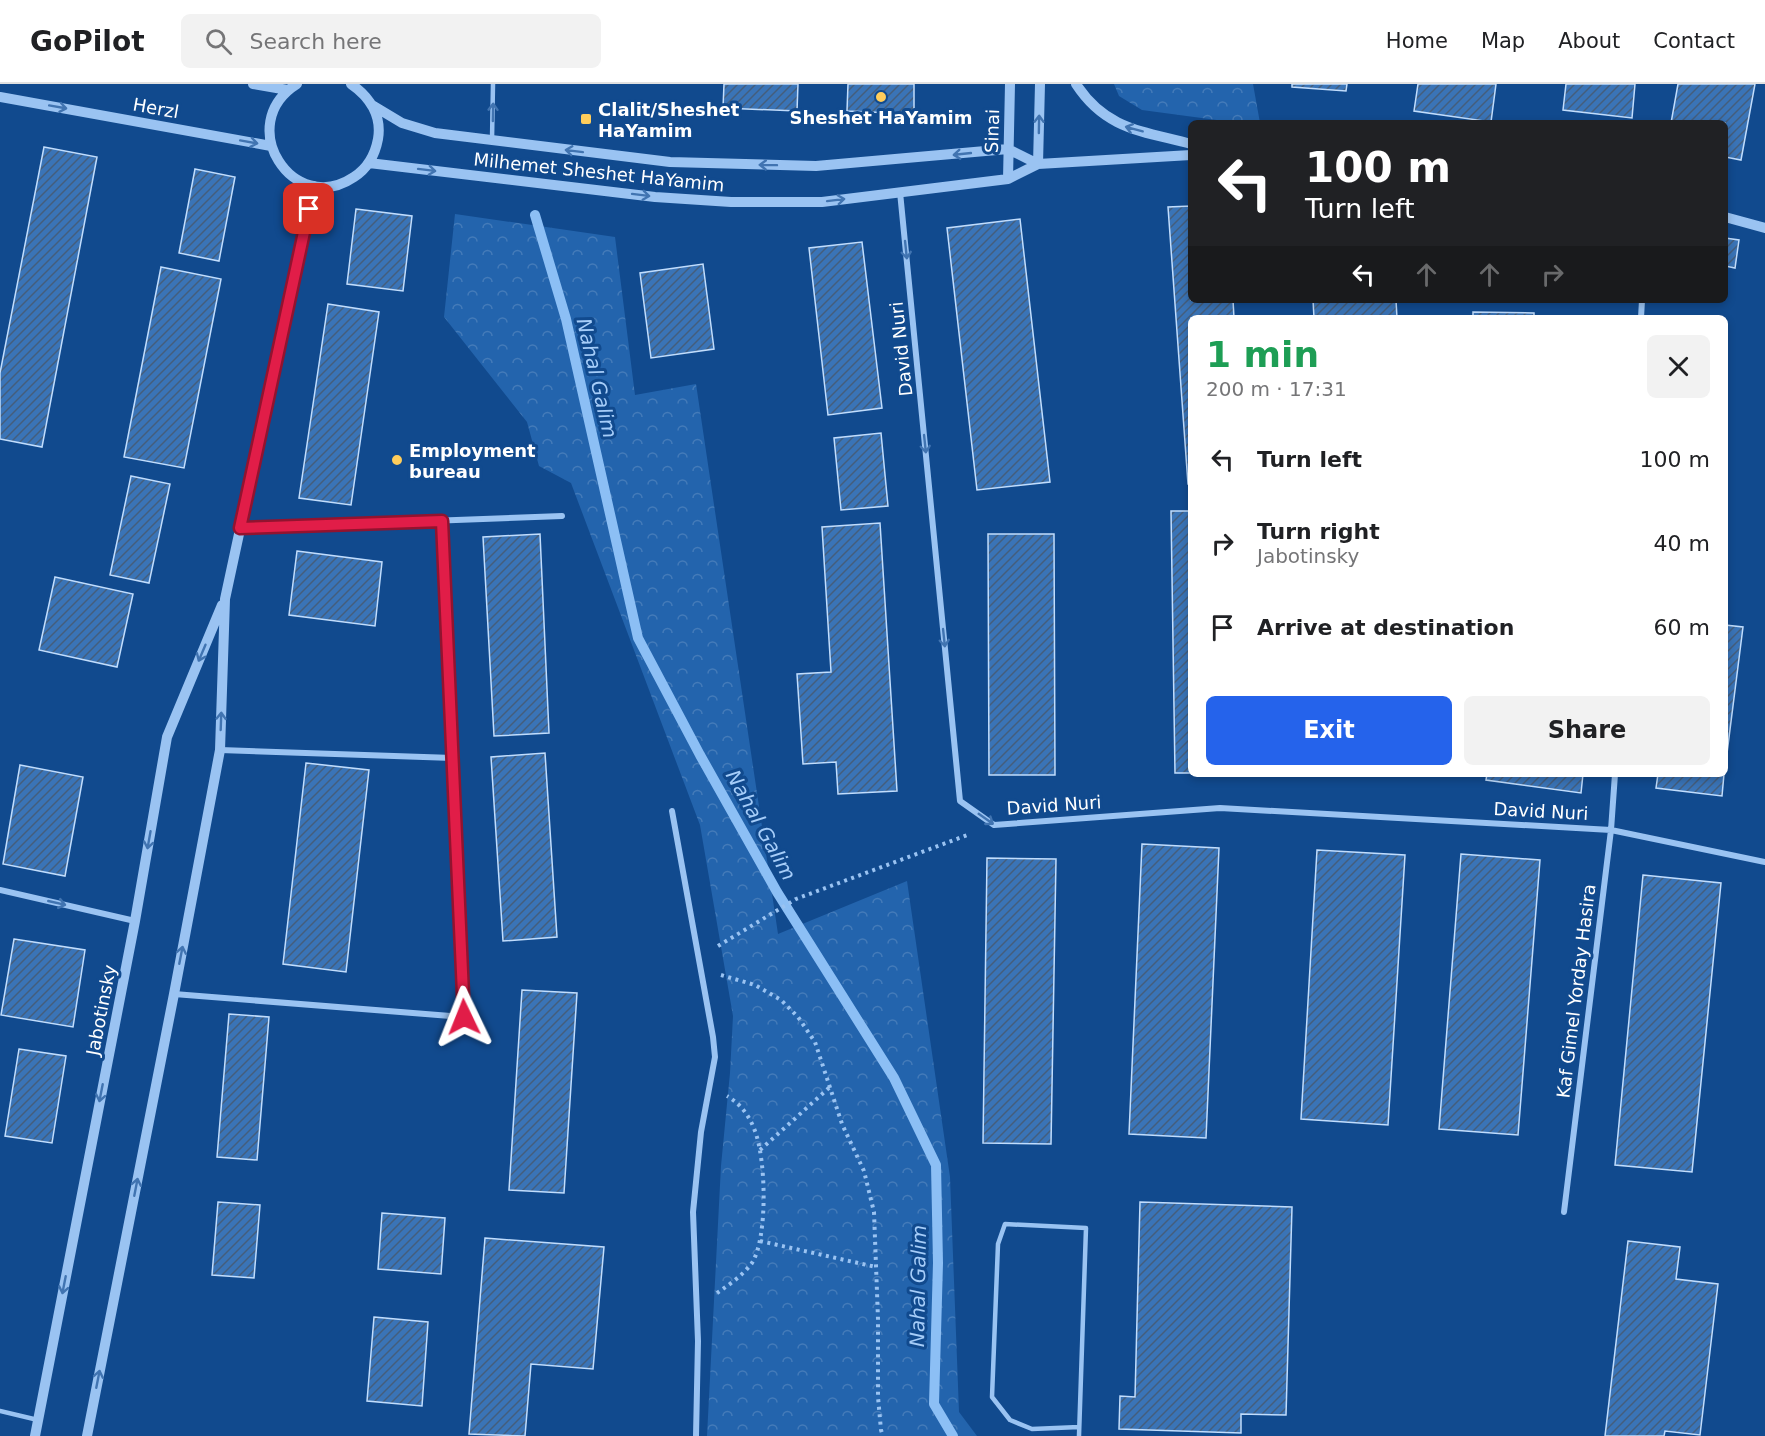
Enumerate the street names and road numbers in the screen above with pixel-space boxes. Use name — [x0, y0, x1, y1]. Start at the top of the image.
street label: Herzl — [131, 94, 181, 122]
street label: Sinai — [981, 109, 1003, 153]
street label: Milhemet Sheshet HaYamim — [473, 148, 725, 196]
street label: David Nuri — [886, 301, 916, 397]
street label: David Nuri — [1006, 791, 1102, 819]
street label: David Nuri — [1493, 798, 1589, 824]
street label: Kaf Gimel Yorday Hasira — [1552, 883, 1600, 1099]
street label: Jabotinsky — [82, 962, 120, 1058]

